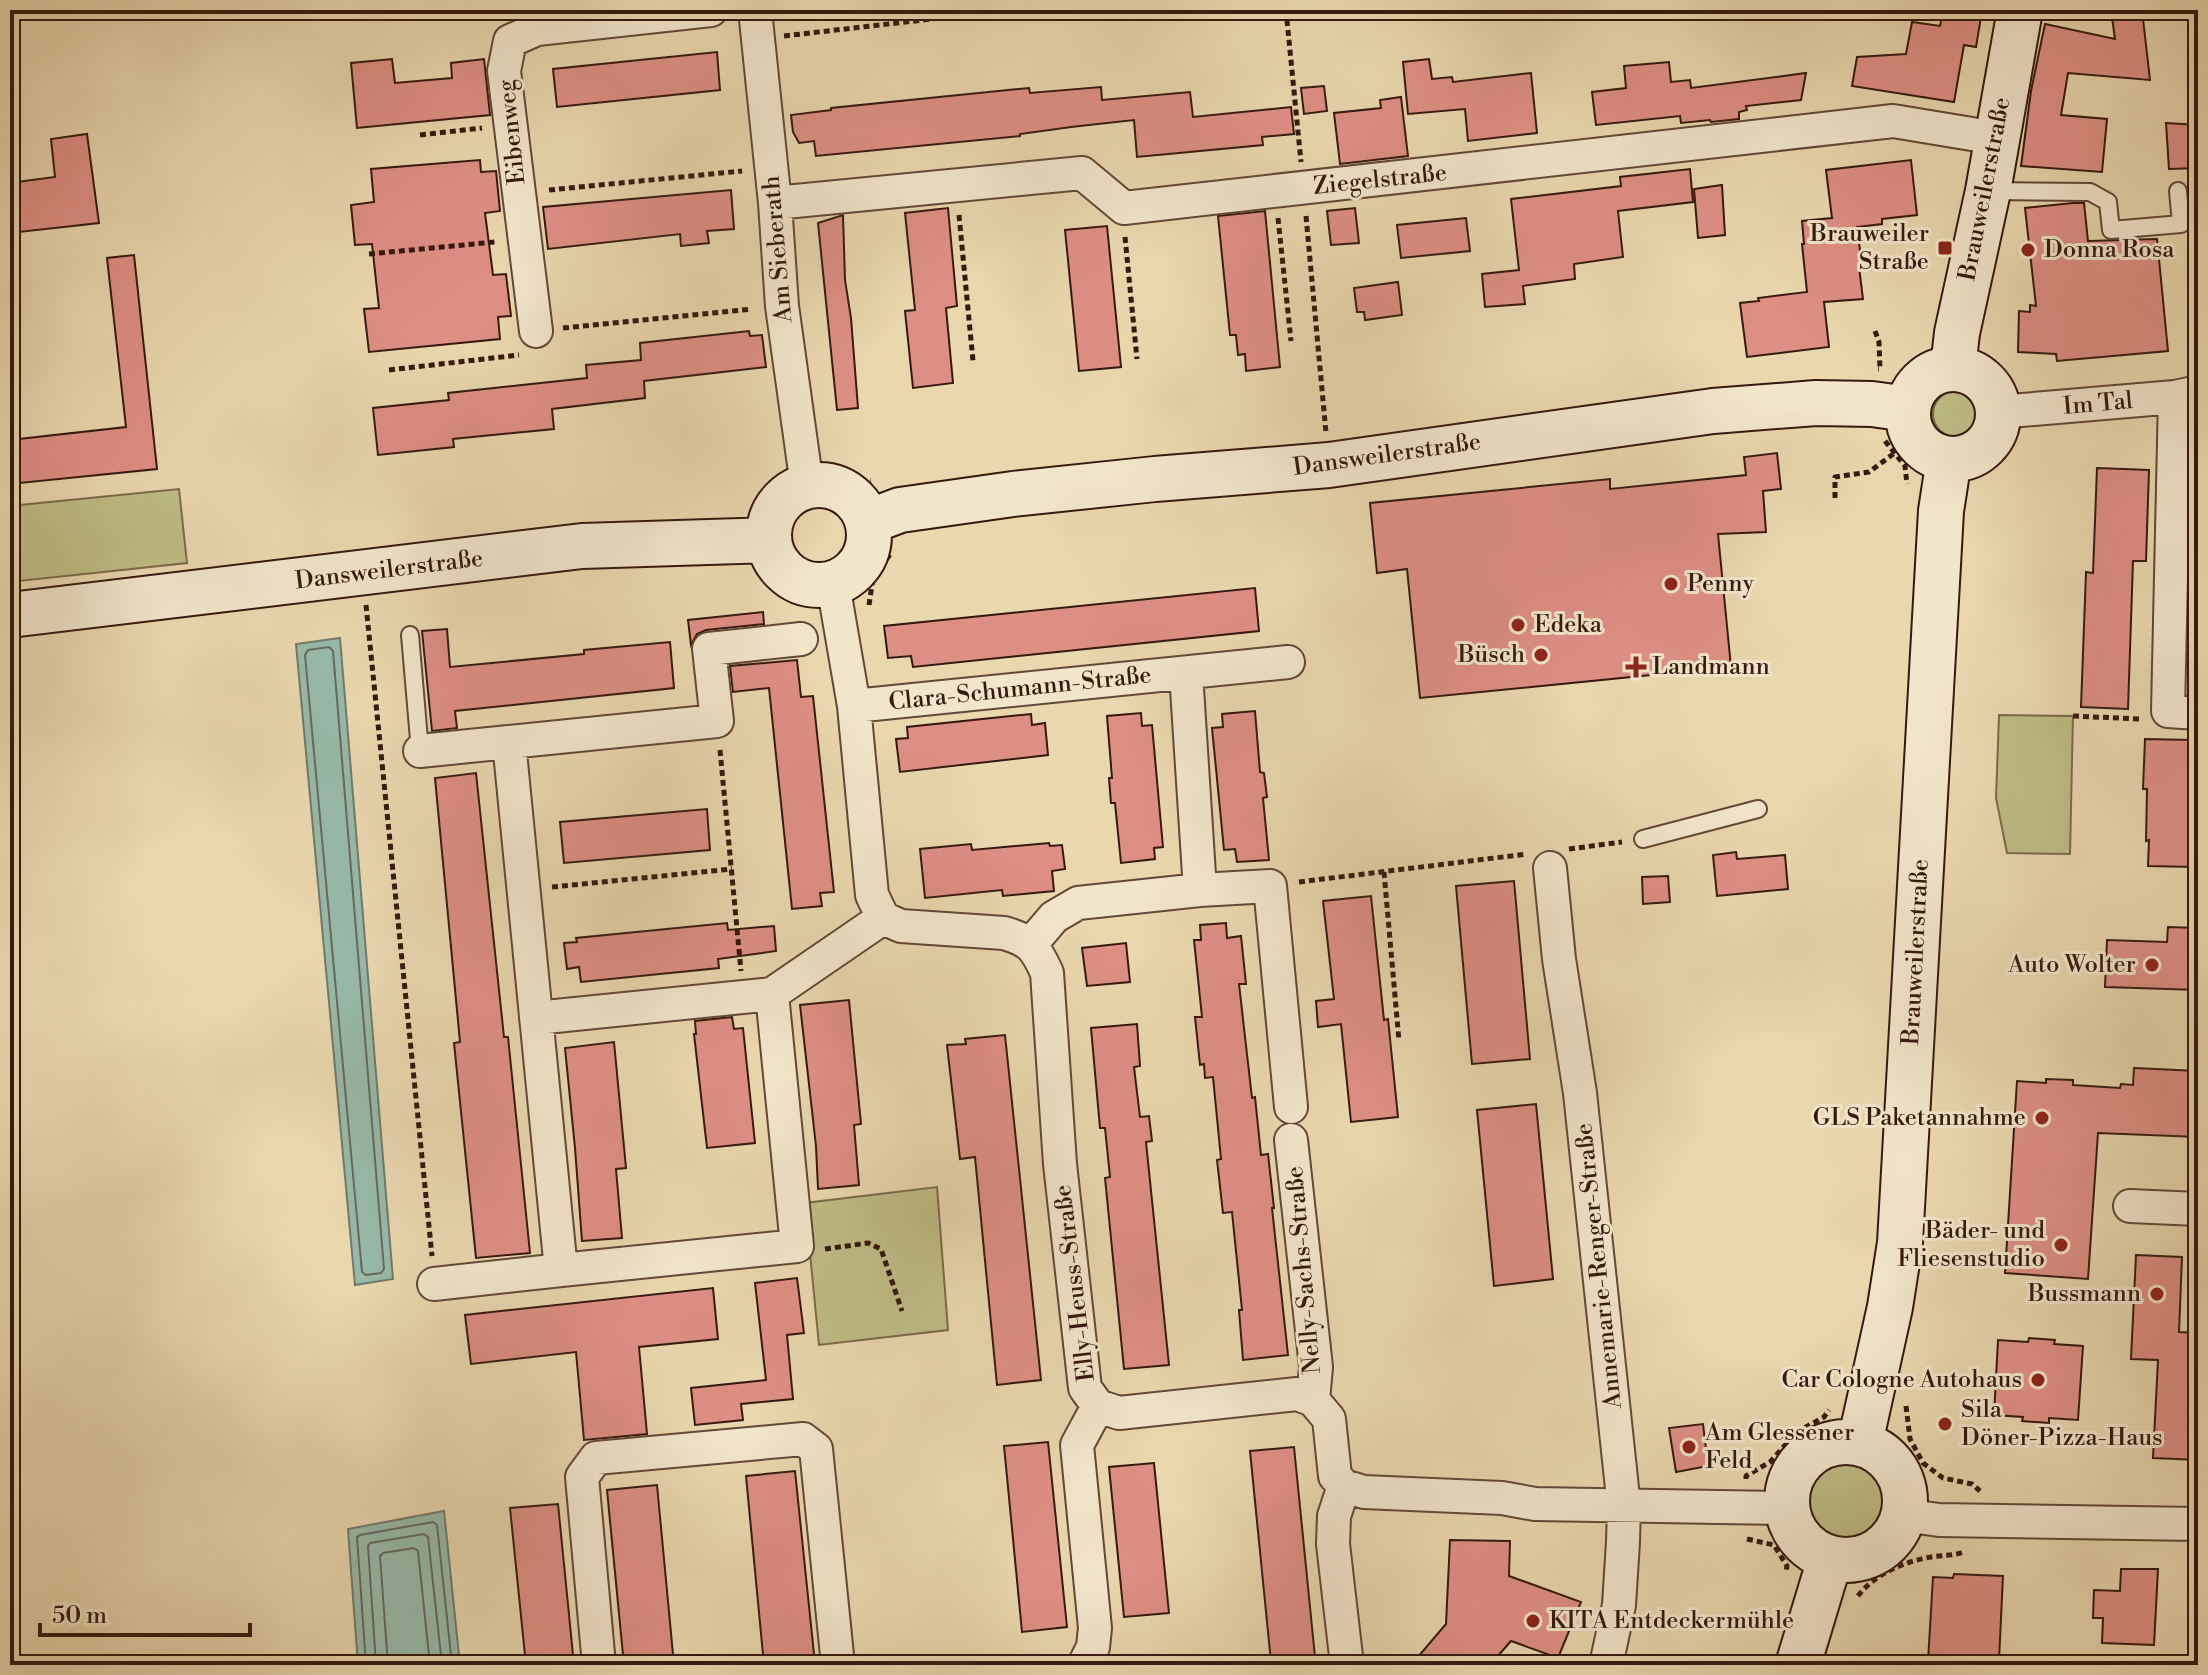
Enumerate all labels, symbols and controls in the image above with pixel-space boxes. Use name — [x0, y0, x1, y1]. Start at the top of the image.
street label: Eibenweg — [492, 77, 532, 186]
street label: Brauweilerstraße — [1952, 95, 2017, 284]
street label: Ziegelstraße — [1312, 158, 1448, 202]
street label: Am Sieberath — [757, 174, 799, 325]
place label: Brauweiler Straße — [1809, 219, 1929, 277]
place label: Donna Rosa — [2044, 235, 2175, 265]
marker: Brauweiler Straße — [1936, 239, 1954, 257]
marker: Donna Rosa — [2019, 241, 2037, 259]
street label: Im Tal — [2062, 386, 2134, 422]
street label: Dansweilerstraße — [1291, 427, 1483, 483]
street label: Dansweilerstraße — [293, 544, 485, 596]
place label: Penny — [1687, 569, 1754, 599]
marker: Penny — [1662, 575, 1680, 593]
place label: Edeka — [1534, 610, 1603, 640]
marker: Edeka — [1509, 616, 1527, 634]
place label: Büsch — [1457, 640, 1525, 670]
marker: Büsch — [1532, 646, 1550, 664]
place label: Landmann — [1652, 652, 1770, 682]
marker: Landmann — [1627, 658, 1645, 676]
street label: Clara-Schumann-Straße — [887, 660, 1153, 718]
street label: Brauweilerstraße — [1896, 858, 1936, 1047]
place label: Auto Wolter — [2007, 950, 2136, 980]
marker: Auto Wolter — [2143, 956, 2161, 974]
place label: GLS Paketannahme — [1813, 1103, 2026, 1133]
marker: GLS Paketannahme — [2033, 1109, 2051, 1127]
street label: Annemarie-Renger-Straße — [1569, 1122, 1629, 1411]
street label: Nelly-Sachs-Straße — [1280, 1165, 1328, 1375]
street label: Elly-Heuss-Straße — [1048, 1183, 1102, 1383]
place label: Bäder- und Fliesenstudio — [1897, 1216, 2045, 1274]
marker: Bäder- und Fliesenstudio — [2052, 1236, 2070, 1254]
place label: Bussmann — [2027, 1279, 2141, 1309]
marker: Bussmann — [2148, 1285, 2166, 1303]
place label: Car Cologne Autohaus — [1781, 1365, 2022, 1395]
marker: Car Cologne Autohaus — [2029, 1371, 2047, 1389]
place label: Sila Döner-Pizza-Haus — [1961, 1395, 2163, 1453]
marker: Sila Döner-Pizza-Haus — [1936, 1415, 1954, 1433]
place label: Am Glessener Feld — [1704, 1418, 1854, 1476]
marker: Am Glessener Feld — [1680, 1438, 1698, 1456]
scale bar — [40, 1587, 250, 1637]
text: 50 m — [52, 1601, 107, 1631]
place label: KITA Entdeckermühle — [1549, 1606, 1794, 1636]
marker: KITA Entdeckermühle — [1524, 1612, 1542, 1630]

